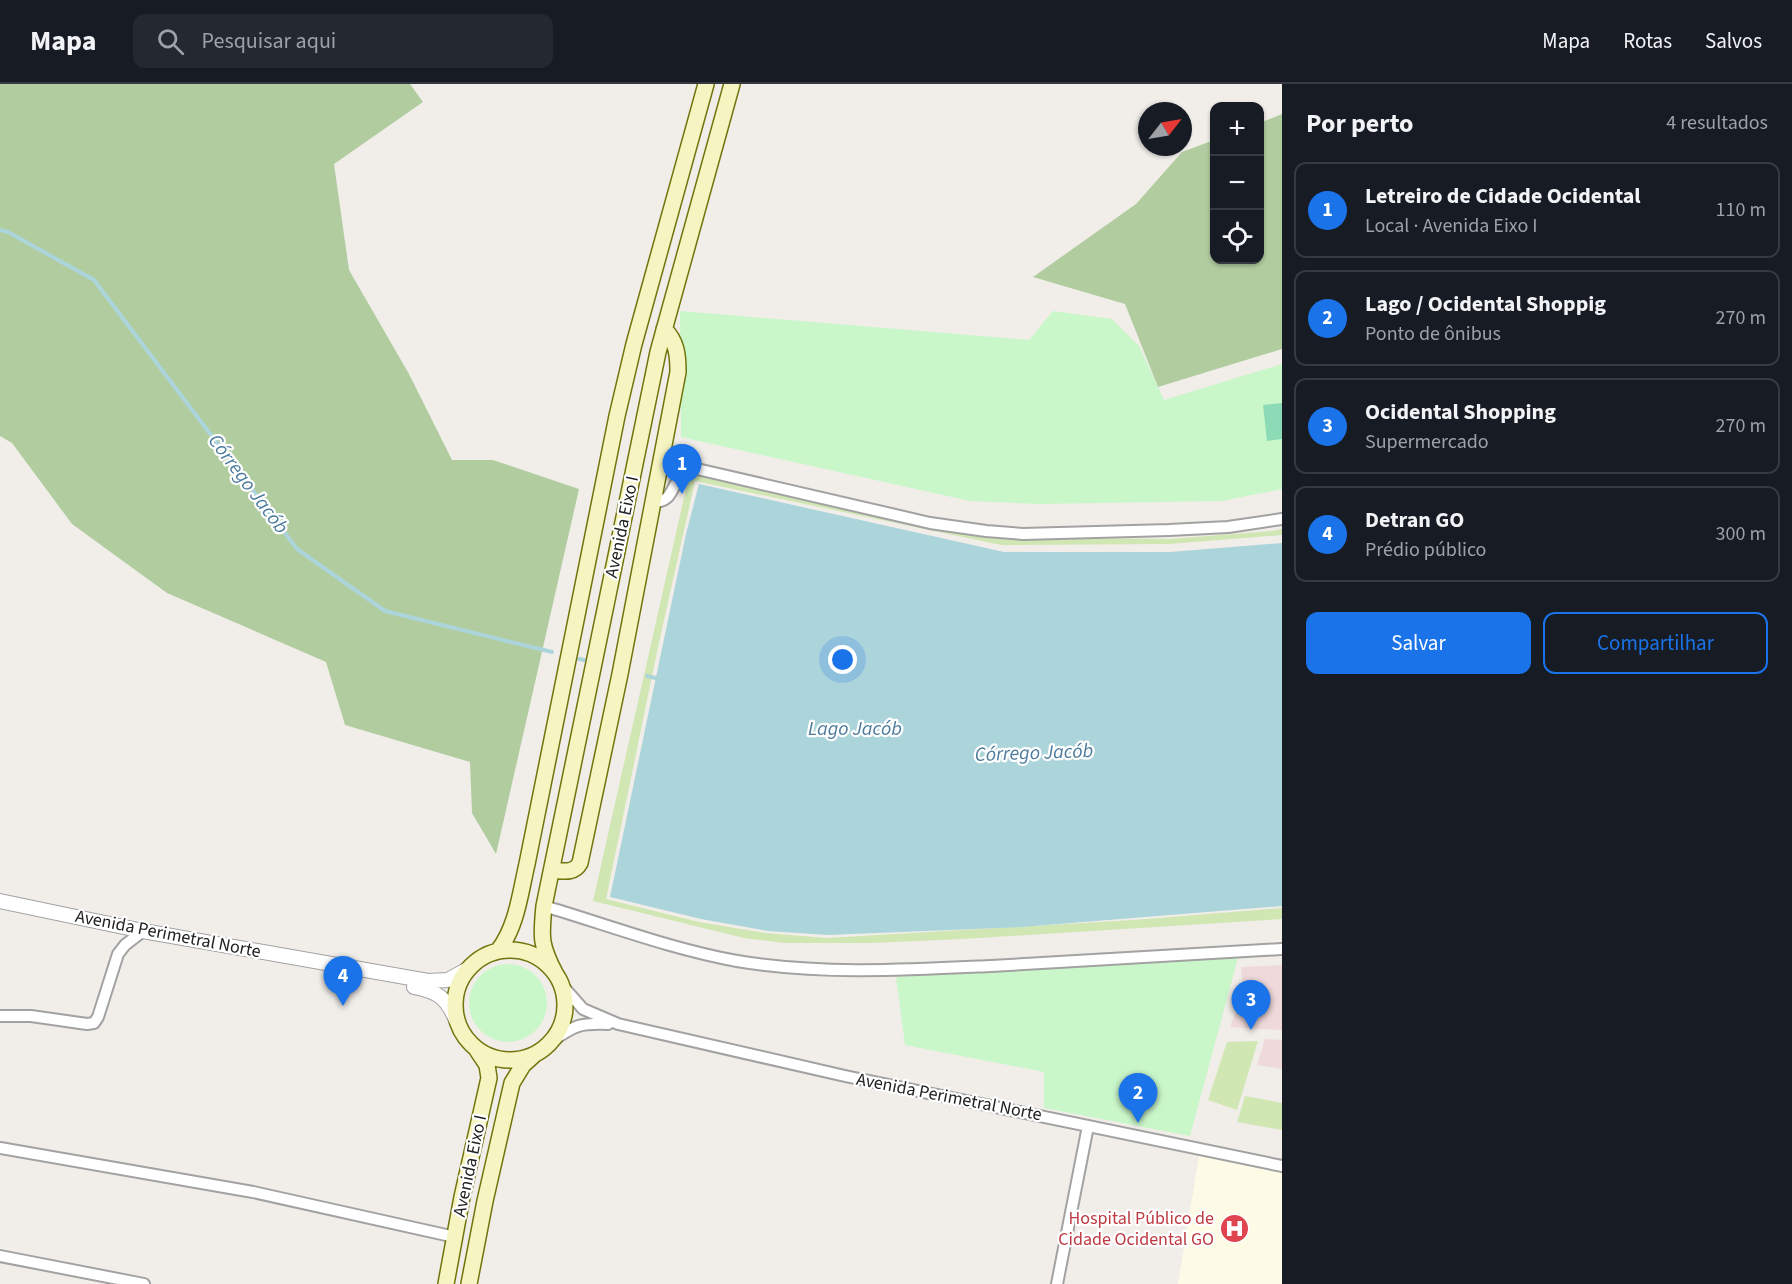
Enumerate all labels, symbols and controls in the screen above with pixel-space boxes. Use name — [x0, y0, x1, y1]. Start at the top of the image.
search box — [133, 14, 553, 68]
text: Mapa — [30, 21, 97, 61]
icon: search — [154, 25, 187, 58]
text: Pesquisar aqui — [202, 25, 336, 57]
text: Mapa — [1542, 26, 1590, 56]
text: Rotas — [1623, 26, 1672, 56]
text: Salvos — [1705, 26, 1762, 56]
north arrow — [1138, 102, 1192, 156]
map controls — [1210, 102, 1264, 264]
button: + — [1210, 102, 1264, 156]
text: Por perto — [1306, 105, 1414, 142]
text: 4 resultados — [1666, 109, 1768, 137]
button: − — [1210, 156, 1264, 210]
text: Letreiro de Cidade Ocidental — [1365, 180, 1641, 212]
text: 1 — [1322, 196, 1333, 224]
text: 110 m — [1716, 196, 1766, 224]
button: locate — [1210, 210, 1264, 264]
text: Local · Avenida Eixo I — [1365, 212, 1537, 240]
text: Lago / Ocidental Shoppig — [1365, 288, 1606, 320]
text: 2 — [1322, 304, 1333, 332]
text: 270 m — [1716, 304, 1766, 332]
text: Ponto de ônibus — [1365, 320, 1501, 348]
text: Ocidental Shopping — [1365, 396, 1556, 428]
text: 3 — [1322, 412, 1333, 440]
text: 270 m — [1716, 412, 1766, 440]
water label: Córrego Jacób — [201, 428, 295, 540]
text: Supermercado — [1365, 428, 1489, 456]
pin: 1 — [662, 444, 702, 494]
street label: Avenida Eixo I — [599, 474, 645, 580]
text: Detran GO — [1365, 504, 1464, 536]
text: 4 — [1322, 520, 1333, 548]
text: 300 m — [1716, 520, 1766, 548]
text: Prédio público — [1365, 536, 1486, 564]
button: Salvar — [1306, 612, 1531, 674]
button: Compartilhar — [1543, 612, 1768, 674]
your location — [828, 645, 857, 674]
water label: Lago Jacób — [808, 715, 902, 743]
water label: Córrego Jacób — [974, 737, 1094, 769]
street label: Avenida Perimetral Norte — [73, 904, 263, 964]
pin: 4 — [324, 956, 362, 1006]
pin: 3 — [1232, 980, 1270, 1030]
street label: Avenida Perimetral Norte — [854, 1067, 1044, 1127]
pin: 2 — [1118, 1074, 1158, 1123]
street label: Avenida Eixo I — [447, 1113, 493, 1219]
place label: Hospital Público de Cidade Ocidental GO — [1058, 1206, 1214, 1252]
hospital icon: Hospital Público de Cidade Ocidental GO — [1219, 1212, 1251, 1244]

